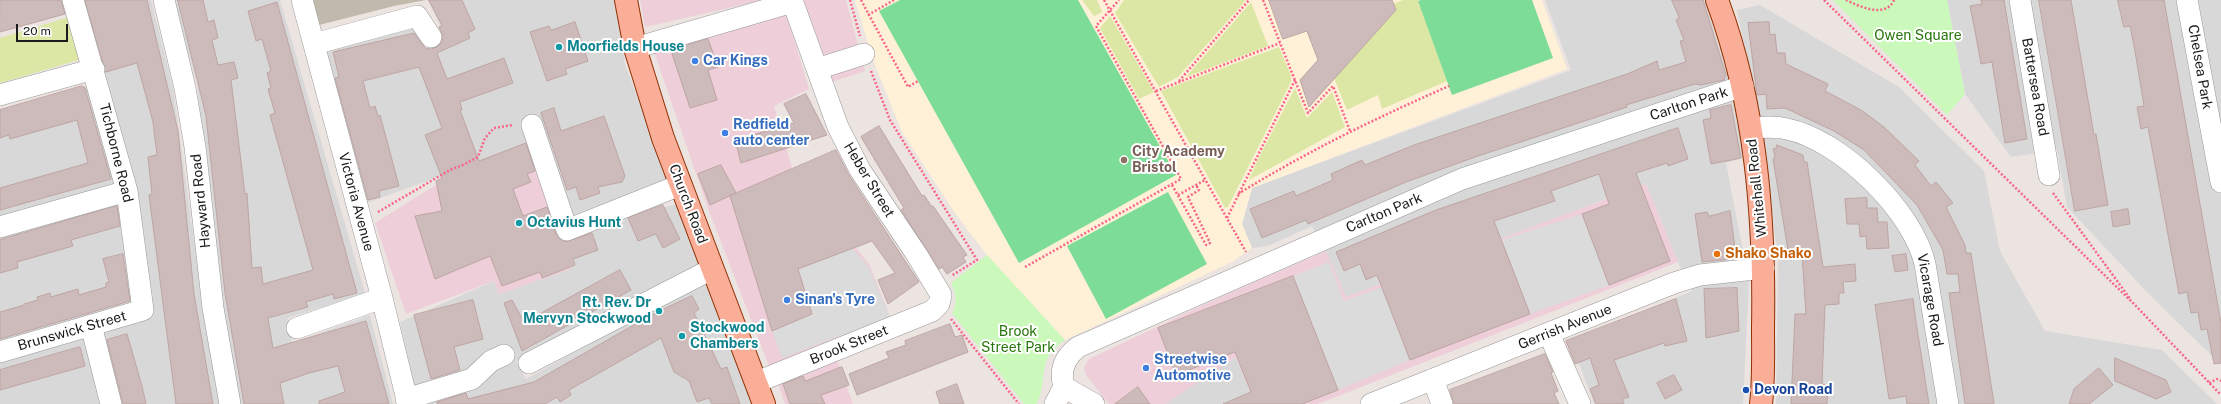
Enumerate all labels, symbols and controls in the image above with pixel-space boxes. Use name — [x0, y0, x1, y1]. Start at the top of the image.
scale bar — [18, 16, 70, 42]
street label: Chelsea Park — [2184, 23, 2216, 111]
text: 20 m — [23, 24, 51, 38]
park label: Owen Square — [1874, 28, 1962, 44]
street label: Battersea Road — [2018, 37, 2052, 137]
place label: Moorfields House — [567, 39, 684, 55]
marker: Moorfields House — [554, 42, 564, 52]
place label: Car Kings — [703, 53, 768, 69]
marker: Car Kings — [690, 56, 700, 66]
street label: Carlton Park — [1648, 83, 1730, 125]
street label: Tichborne Road — [96, 102, 136, 204]
place label: Redfield auto center — [733, 117, 809, 150]
marker: Redfield auto center — [720, 128, 730, 138]
street label: Whitehall Road — [1743, 138, 1771, 238]
street label: Heber Street — [840, 139, 898, 221]
place label: City Academy Bristol — [1132, 144, 1225, 176]
street label: Victoria Avenue — [335, 151, 377, 253]
street label: Hayward Road — [188, 153, 214, 249]
marker: City Academy Bristol — [1119, 155, 1129, 165]
street label: Church Road — [665, 162, 711, 246]
street label: Carlton Park — [1343, 189, 1425, 237]
place label: Octavius Hunt — [527, 215, 621, 231]
marker: Octavius Hunt — [514, 218, 524, 228]
place label: Shako Shako — [1725, 246, 1811, 262]
marker: Shako Shako — [1712, 249, 1722, 259]
street label: Vicarage Road — [1914, 252, 1946, 348]
place label: Sinan's Tyre — [795, 292, 875, 308]
place label: Rt. Rev. Dr Mervyn Stockwood — [523, 295, 651, 328]
marker: Sinan's Tyre — [782, 295, 792, 305]
street label: Gerrish Avenue — [1516, 301, 1614, 353]
marker: Rt. Rev. Dr Mervyn Stockwood — [654, 306, 664, 316]
street label: Brunswick Street — [16, 307, 128, 355]
place label: Stockwood Chambers — [690, 320, 765, 352]
street label: Brook Street — [807, 322, 891, 368]
park label: Brook Street Park — [981, 324, 1055, 356]
marker: Stockwood Chambers — [677, 331, 687, 341]
place label: Streetwise Automotive — [1154, 352, 1231, 384]
marker: Streetwise Automotive — [1141, 363, 1151, 373]
place label: Devon Road — [1754, 382, 1832, 398]
marker: Devon Road — [1741, 385, 1751, 395]

